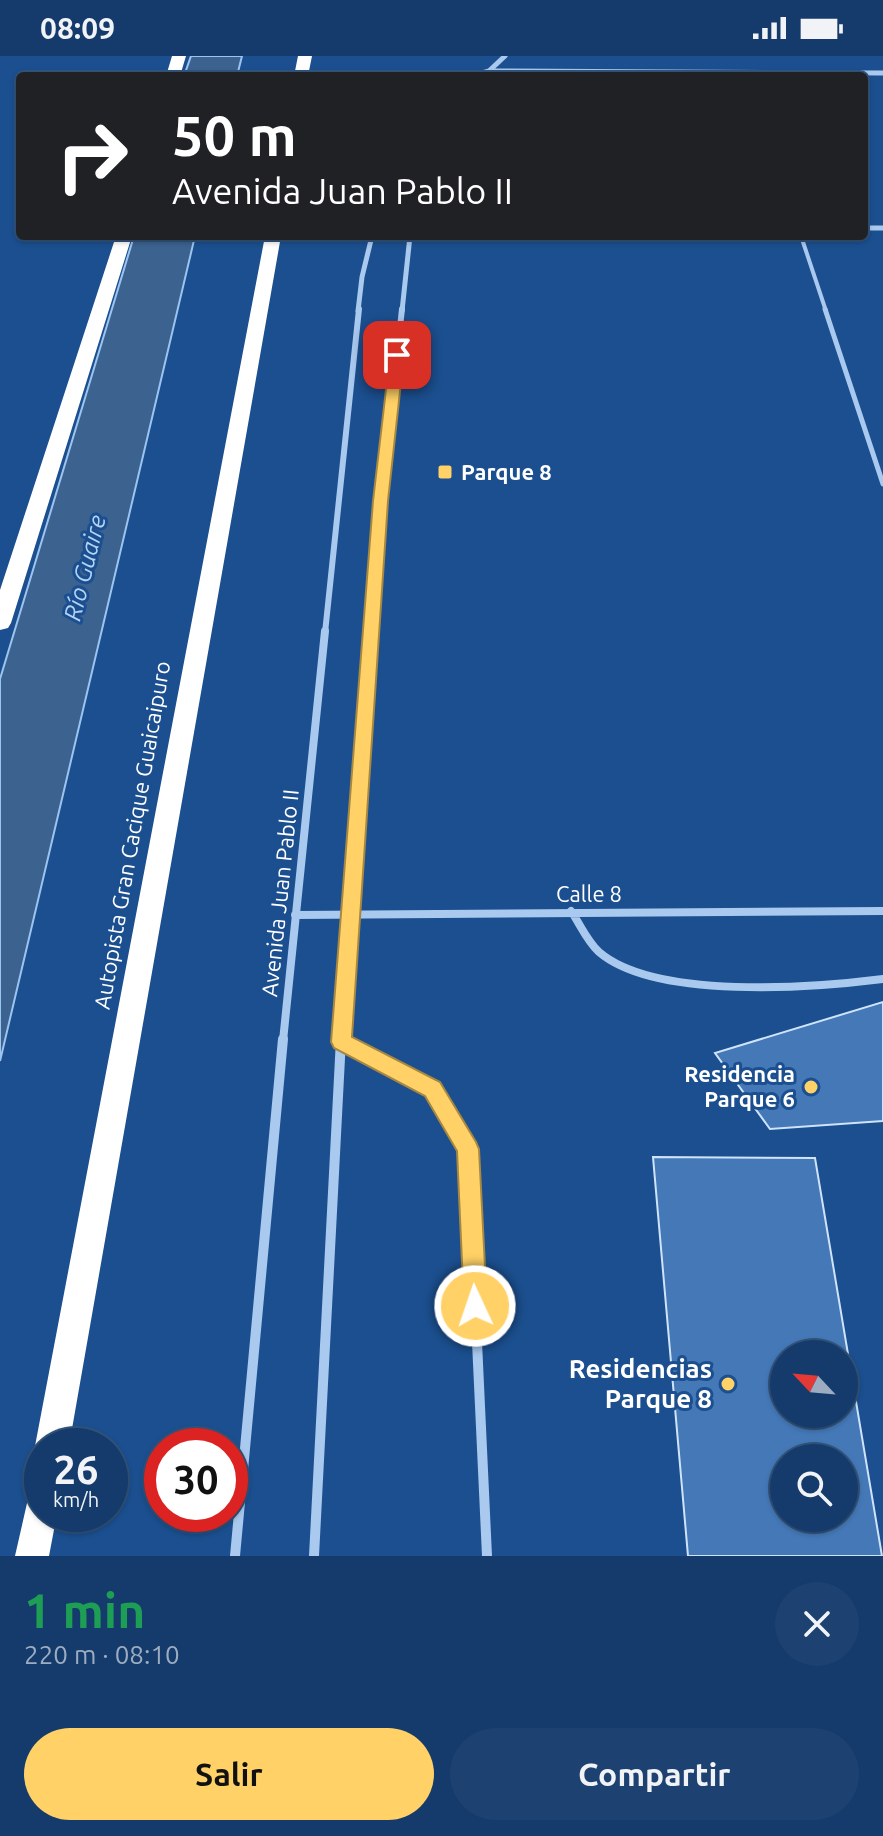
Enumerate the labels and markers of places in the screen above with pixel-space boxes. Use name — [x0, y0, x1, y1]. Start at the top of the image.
pin — [363, 321, 431, 389]
place label: Parque 8 — [461, 459, 552, 484]
marker: Parque 8 — [436, 463, 454, 481]
place label: Residencia Parque 6 — [684, 1061, 795, 1111]
marker: Residencia Parque 6 — [802, 1078, 820, 1096]
place label: Residencias Parque 8 — [569, 1354, 712, 1413]
marker: Residencias Parque 8 — [719, 1375, 737, 1393]

